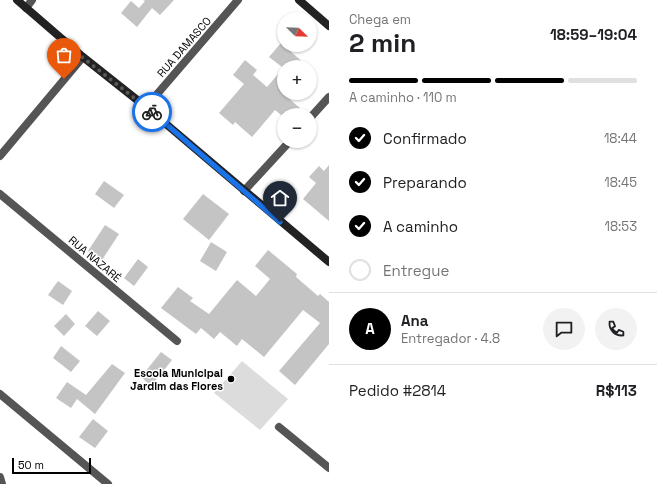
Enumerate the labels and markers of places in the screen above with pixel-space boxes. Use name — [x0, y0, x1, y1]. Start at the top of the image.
pin — [47, 38, 81, 79]
pin — [263, 181, 297, 222]
place label: Escola Municipal Jardim das Flores — [130, 366, 223, 393]
marker: Escola Municipal Jardim das Flores — [226, 374, 236, 384]

